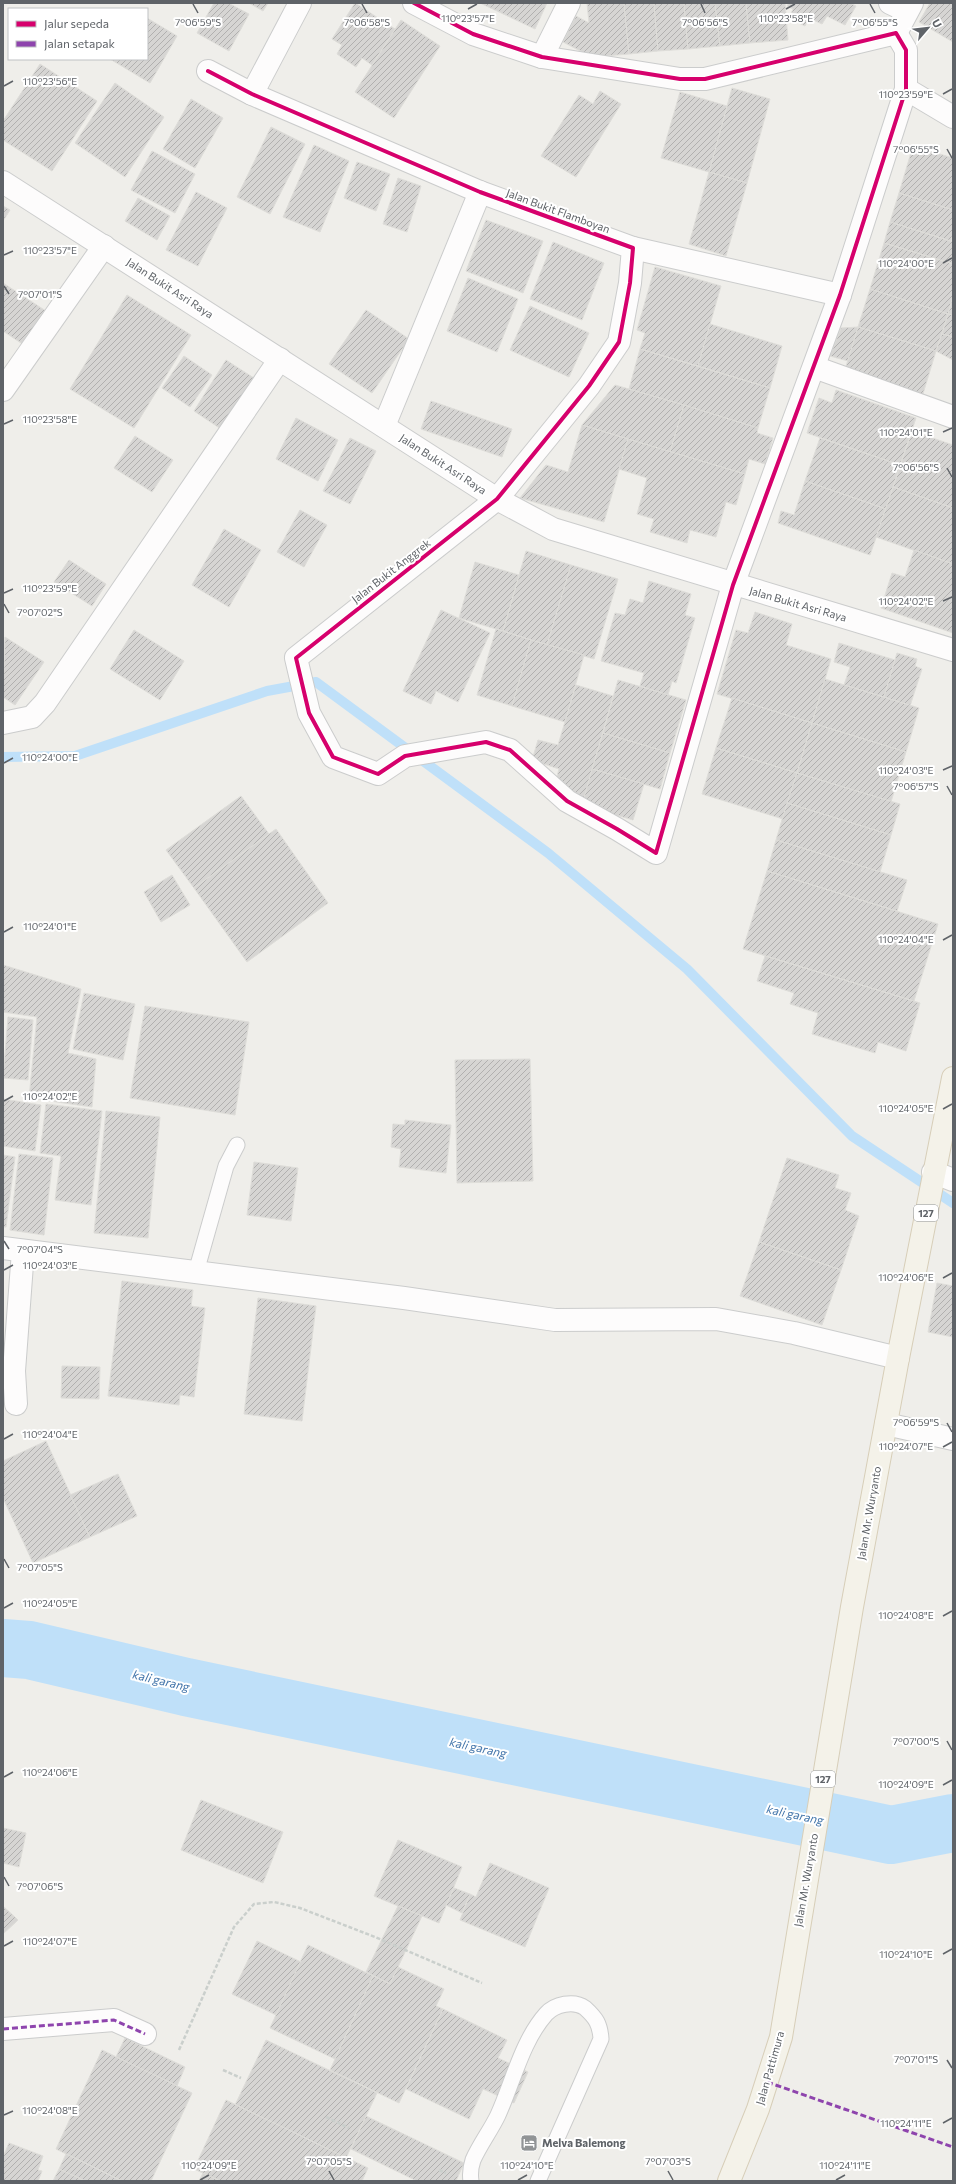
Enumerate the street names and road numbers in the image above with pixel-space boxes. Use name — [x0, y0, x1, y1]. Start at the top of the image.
street label: Jalan Bukit Flamboyan — [504, 186, 612, 236]
street label: Jalan Bukit Asri Raya — [124, 255, 216, 321]
street label: Jalan Bukit Asri Raya — [397, 431, 489, 497]
street label: Jalan Bukit Anggrek — [349, 536, 433, 606]
street label: Jalan Bukit Asri Raya — [748, 583, 848, 625]
road number: 127 — [914, 1205, 938, 1221]
street label: Jalan Mr. Wuryanto — [854, 1465, 884, 1561]
road number: 127 — [811, 1771, 835, 1787]
street label: Jalan Mr. Wuryanto — [791, 1832, 821, 1928]
street label: Jalan Pattimura — [753, 2029, 787, 2107]

